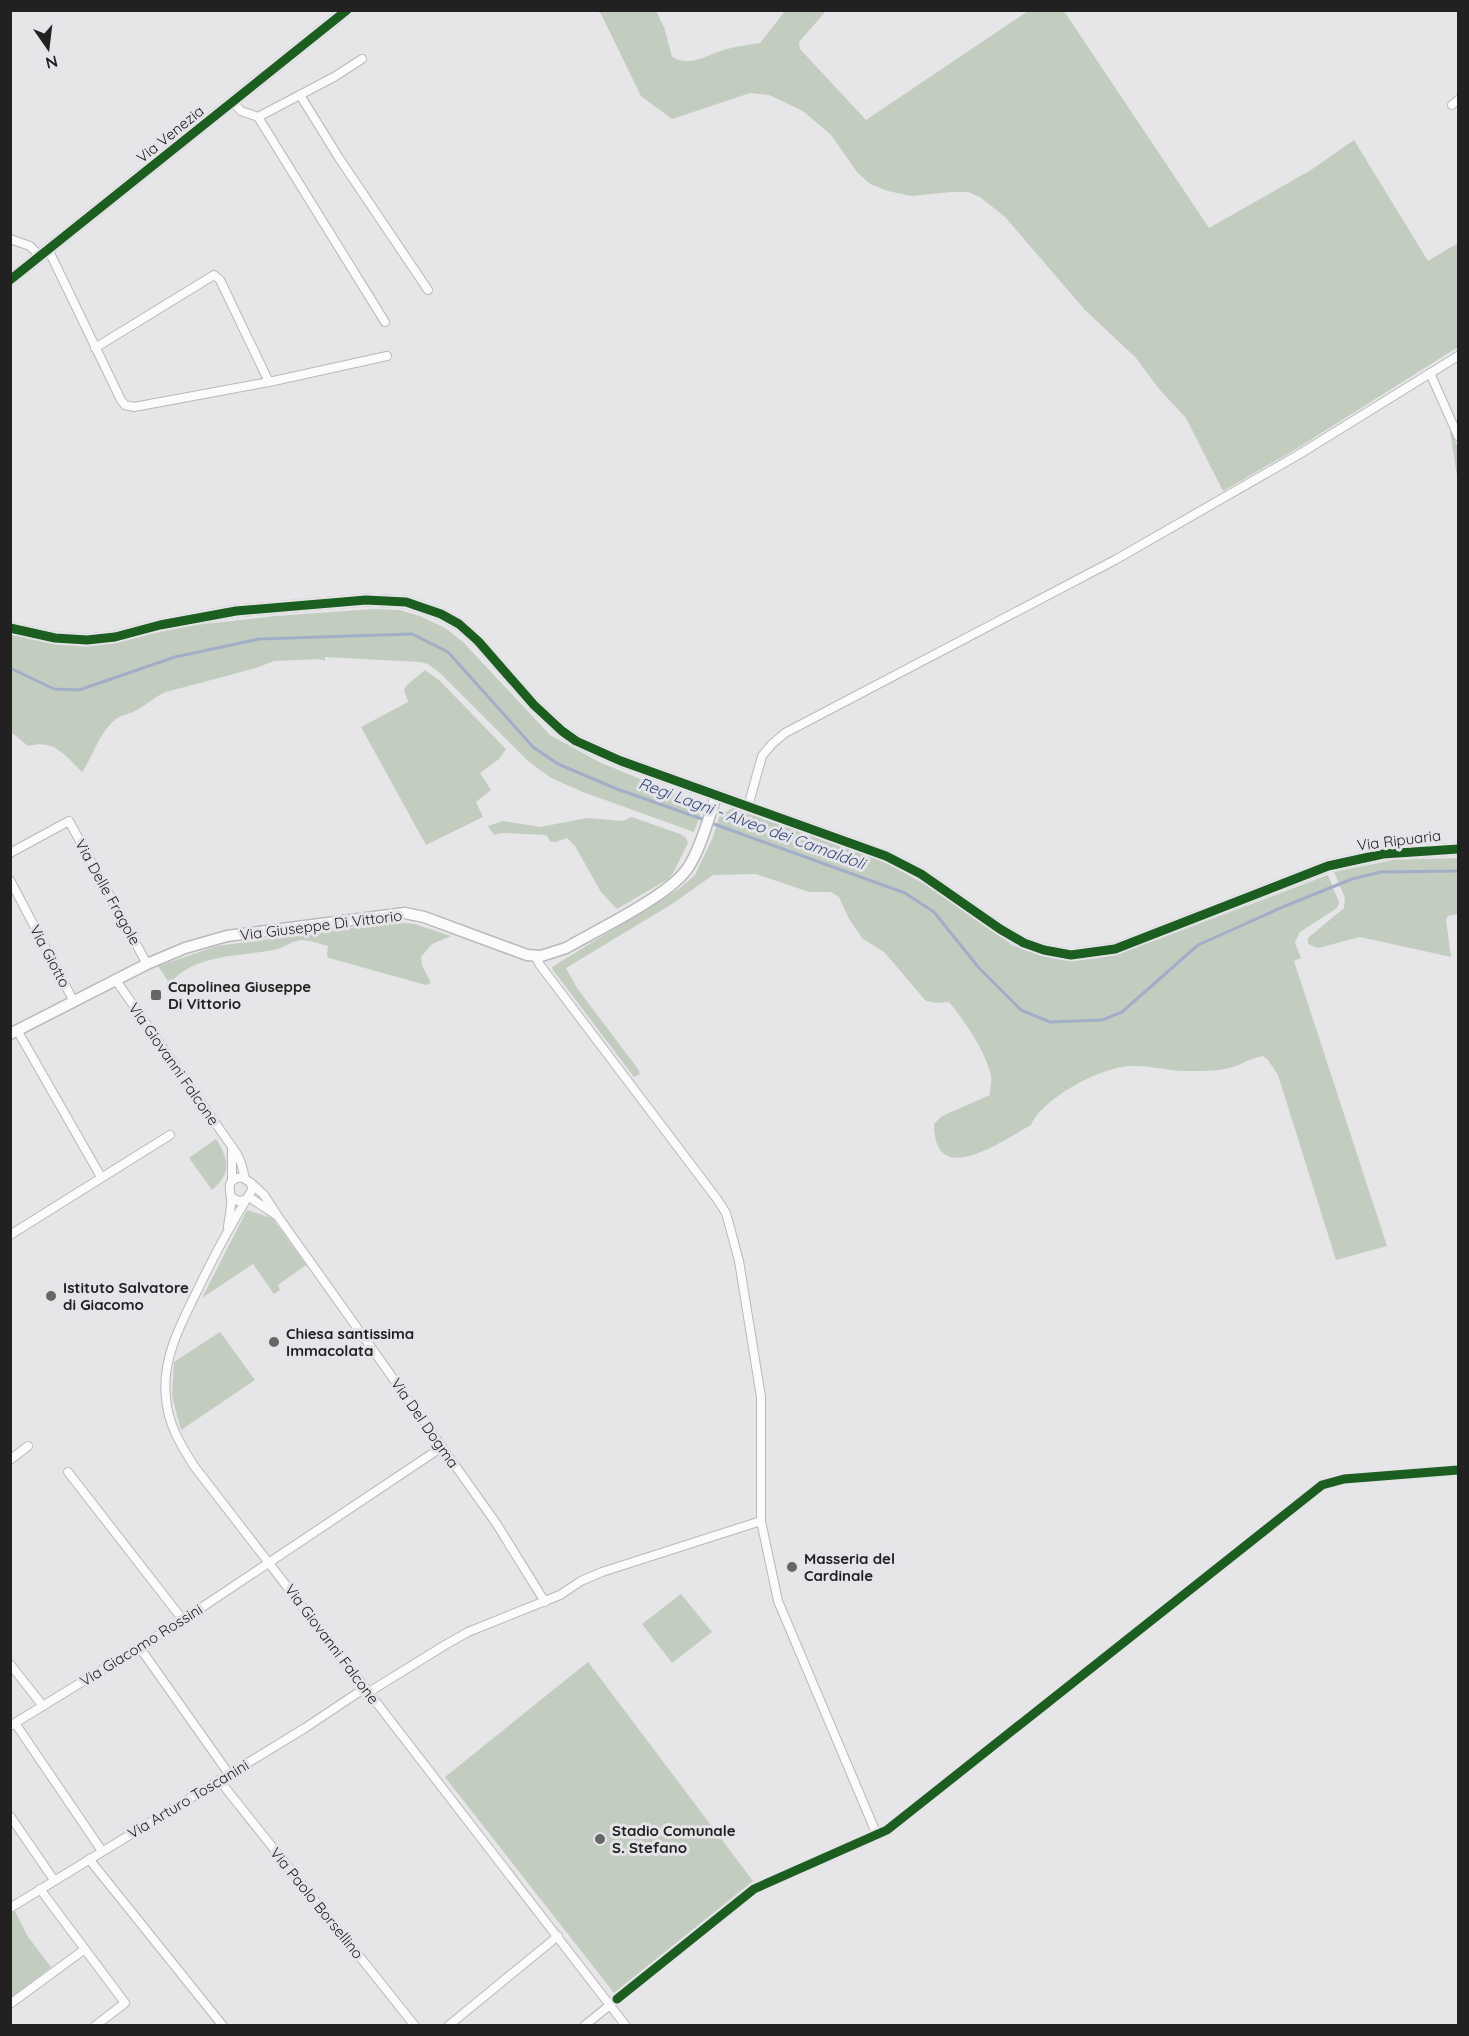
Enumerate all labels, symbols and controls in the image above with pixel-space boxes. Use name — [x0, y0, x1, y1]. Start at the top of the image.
north arrow — [18, 18, 78, 78]
text: N — [44, 51, 60, 74]
street label: Via Venezia — [133, 101, 207, 167]
water label: Regi Lagni - Alveo dei Camaldoli — [636, 773, 869, 874]
street label: Via Ripuaria — [1356, 825, 1442, 855]
street label: Via Delle Fragole — [71, 836, 145, 948]
street label: Via Giuseppe Di Vittorio — [239, 906, 403, 944]
street label: Via Giotto — [26, 921, 74, 991]
place label: Capolinea Giuseppe Di Vittorio — [168, 977, 311, 1013]
marker: Capolinea Giuseppe Di Vittorio — [149, 988, 163, 1002]
street label: Via Giovanni Falcone — [125, 999, 223, 1129]
place label: Istituto Salvatore di Giacomo — [63, 1278, 189, 1314]
marker: Istituto Salvatore di Giacomo — [44, 1289, 58, 1303]
place label: Chiesa santissima Immacolata — [286, 1324, 414, 1360]
marker: Chiesa santissima Immacolata — [267, 1335, 281, 1349]
street label: Via Del Dogma — [387, 1374, 463, 1472]
place label: Masseria del Cardinale — [804, 1549, 895, 1585]
marker: Masseria del Cardinale — [785, 1560, 799, 1574]
street label: Via Giovanni Falcone — [281, 1580, 383, 1708]
street label: Via Giacomo Rossini — [76, 1600, 206, 1690]
street label: Via Arturo Toscanini — [124, 1755, 252, 1843]
place label: Stadio Comunale S. Stefano — [612, 1821, 736, 1857]
marker: Stadio Comunale S. Stefano — [593, 1832, 607, 1846]
street label: Via Paolo Borsellino — [266, 1843, 368, 1963]

